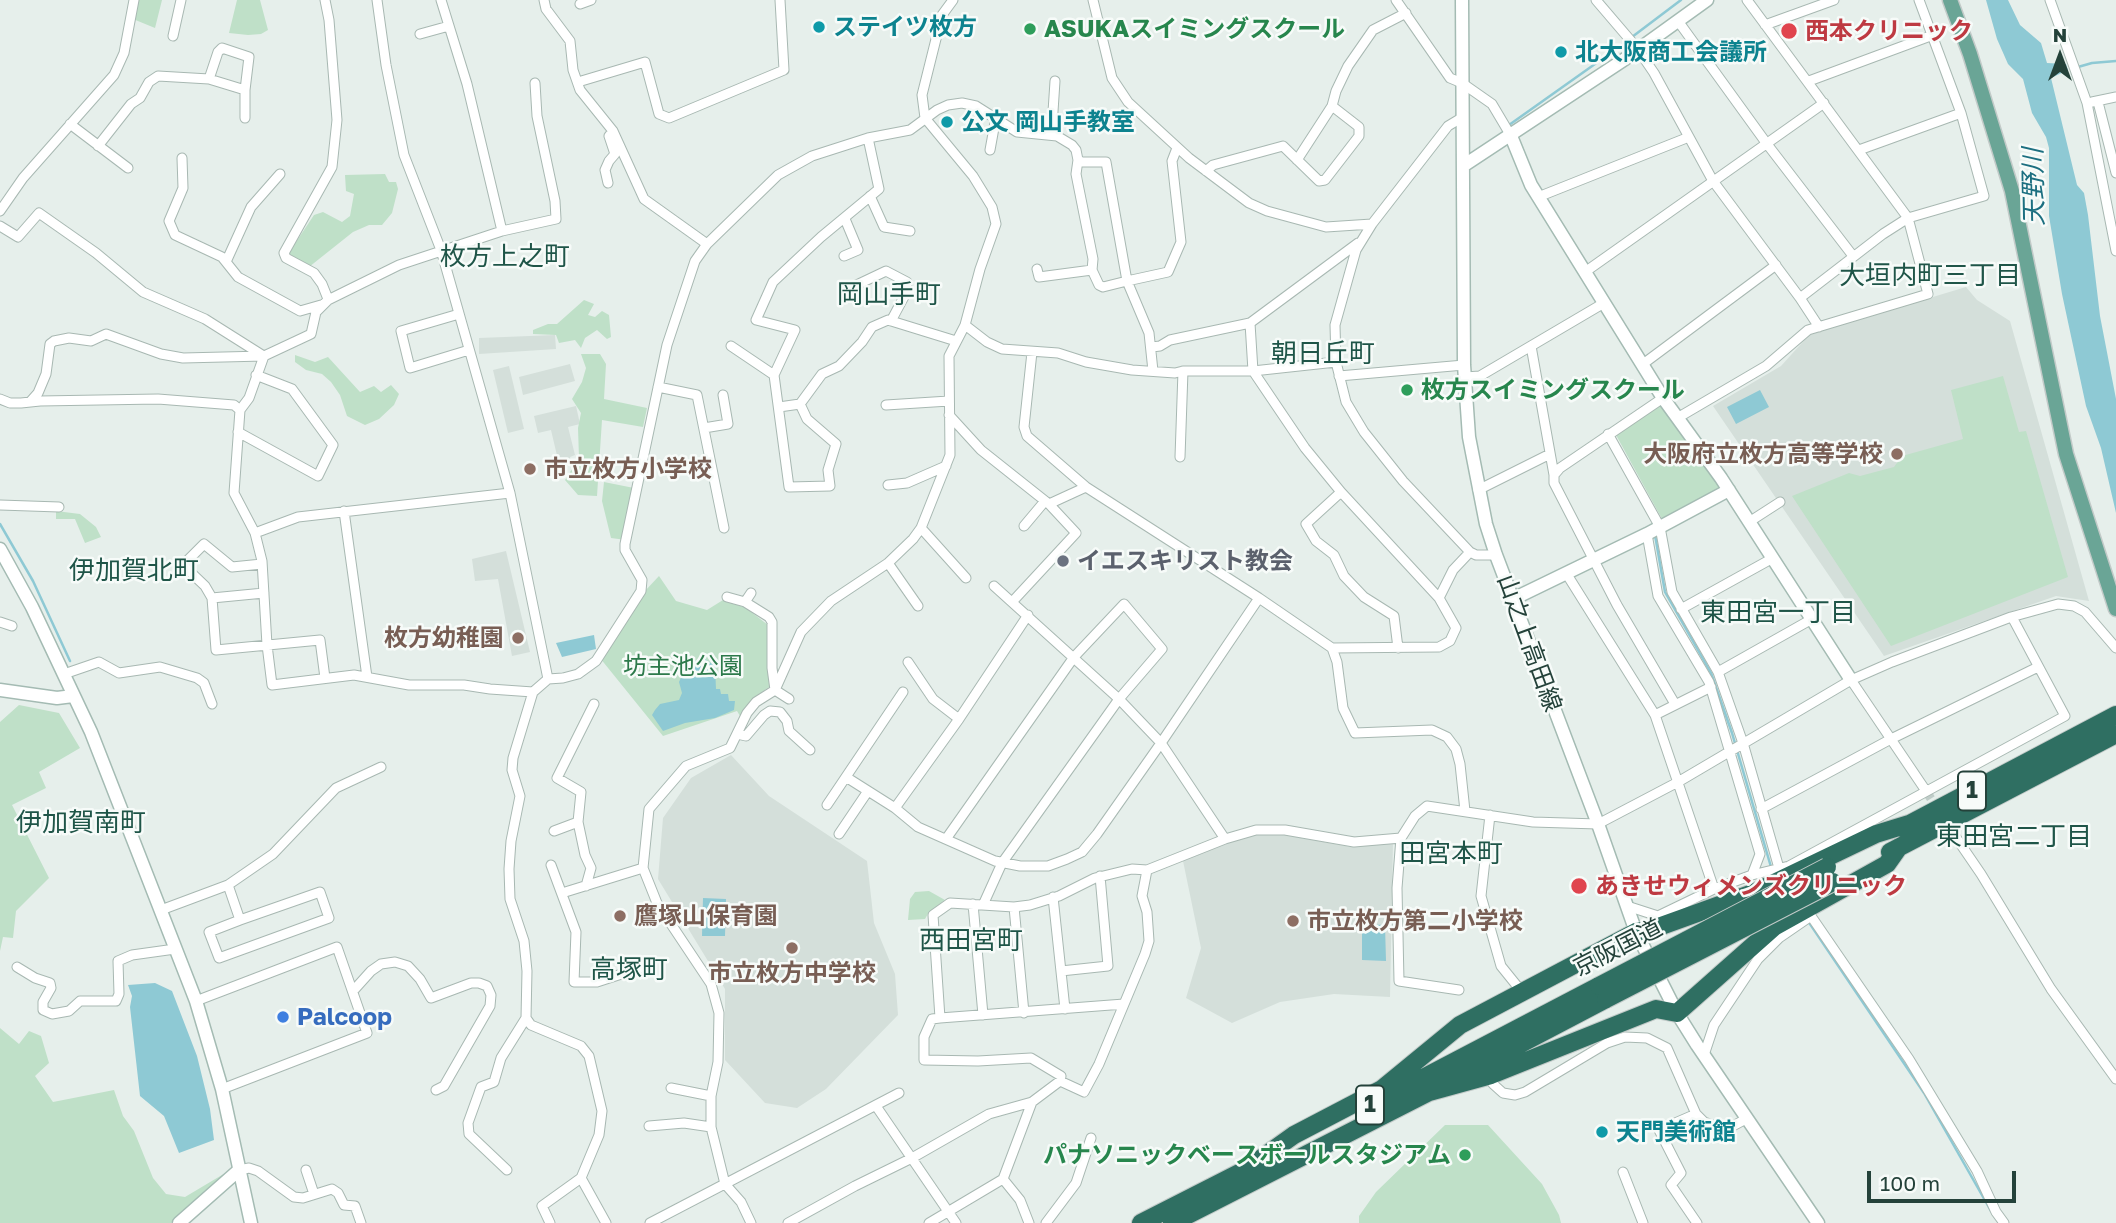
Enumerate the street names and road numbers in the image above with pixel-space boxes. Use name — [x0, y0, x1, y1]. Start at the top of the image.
street label: 山之上高田線 — [1491, 570, 1567, 716]
road number: 1 — [1958, 772, 1986, 810]
street label: 京阪国道 — [1569, 913, 1667, 983]
road number: 1 — [1356, 1086, 1384, 1124]

